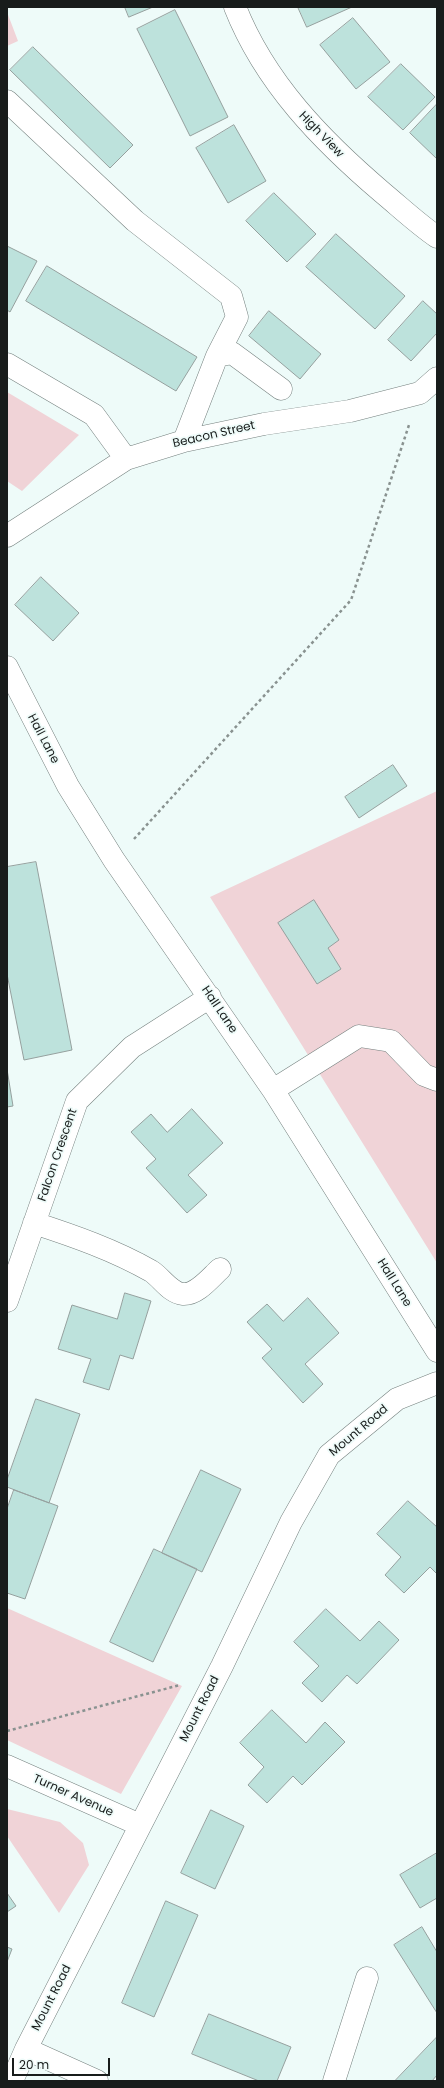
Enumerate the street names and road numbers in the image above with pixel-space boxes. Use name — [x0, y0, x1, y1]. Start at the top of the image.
street label: High View — [295, 109, 347, 161]
street label: Beacon Street — [172, 419, 256, 451]
street label: Hall Lane — [24, 712, 62, 766]
street label: Hall Lane — [198, 984, 240, 1036]
street label: Falcon Crescent — [35, 1107, 81, 1203]
street label: Hall Lane — [374, 1256, 414, 1310]
street label: Mount Road — [327, 1402, 391, 1460]
street label: Mount Road — [177, 1674, 223, 1744]
street label: Turner Avenue — [31, 1772, 115, 1820]
street label: Mount Road — [29, 1963, 75, 2033]

